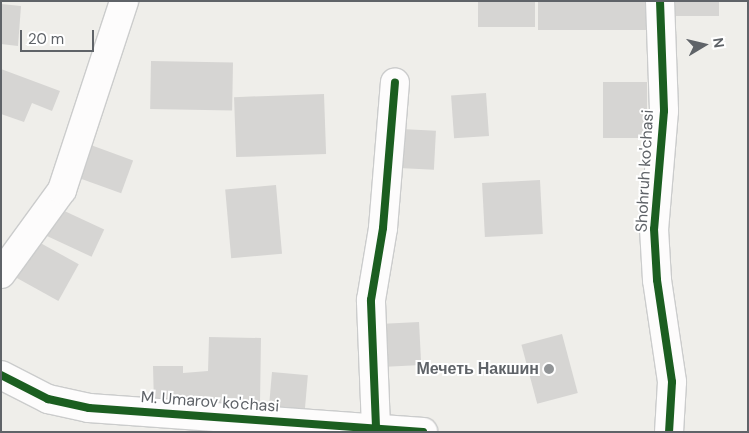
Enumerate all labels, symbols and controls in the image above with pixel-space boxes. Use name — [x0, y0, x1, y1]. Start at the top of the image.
scale bar — [22, 20, 96, 52]
north arrow — [679, 20, 729, 70]
text: 20 m — [28, 29, 64, 49]
text: N — [709, 36, 729, 49]
street label: Shohruh ko'chasi — [632, 109, 658, 233]
place label: Мечеть Накшин — [416, 359, 539, 379]
marker: Мечеть Накшин — [543, 363, 555, 375]
street label: M. Umarov ko'chasi — [140, 388, 280, 416]

